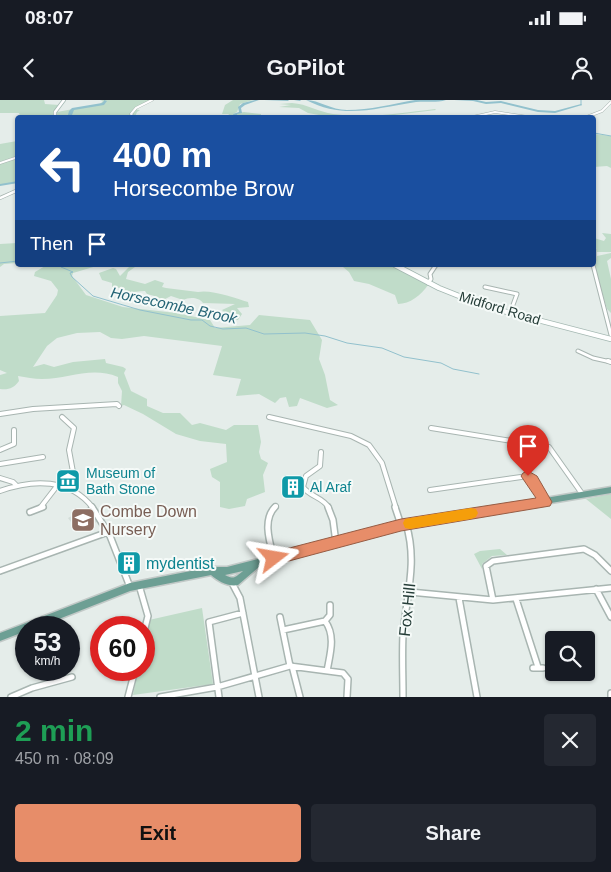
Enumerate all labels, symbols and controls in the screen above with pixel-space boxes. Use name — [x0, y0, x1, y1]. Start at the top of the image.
text: 08:07 — [25, 7, 74, 28]
icon: back — [15, 54, 43, 82]
icon: person — [568, 54, 596, 82]
text: GoPilot — [266, 55, 345, 80]
icon: left — [30, 135, 95, 200]
text: 400 m — [113, 135, 212, 174]
text: Horsecombe Brow — [113, 176, 294, 201]
icon: arrive — [83, 230, 111, 258]
text: Then — [30, 233, 73, 254]
water label: Horsecombe Brook — [109, 283, 240, 327]
street label: Midford Road — [457, 288, 543, 328]
pin — [507, 425, 549, 476]
icon: arrive — [514, 432, 542, 460]
place label: Museum of Bath Stone — [86, 465, 155, 497]
museum icon: Museum of Bath Stone — [55, 468, 81, 494]
building icon: Al Araf — [280, 474, 306, 500]
place label: Al Araf — [310, 479, 351, 495]
place label: Combe Down Nursery — [100, 503, 197, 538]
school or university icon: Combe Down Nursery — [70, 507, 96, 533]
position arrow — [247, 531, 299, 583]
building icon: mydentist — [116, 550, 142, 576]
place label: mydentist — [146, 555, 215, 572]
street label: Fox Hill — [396, 583, 418, 637]
speed limit sign: 60 — [90, 616, 155, 681]
text: 53 — [34, 628, 61, 656]
map controls — [545, 631, 595, 681]
button: search — [545, 631, 595, 681]
text: km/h — [34, 654, 61, 668]
text: 2 min — [15, 714, 93, 747]
button: close — [544, 714, 596, 766]
text: 450 m · 08:09 — [15, 750, 114, 767]
button: Exit — [15, 804, 301, 862]
button: Share — [311, 804, 596, 862]

